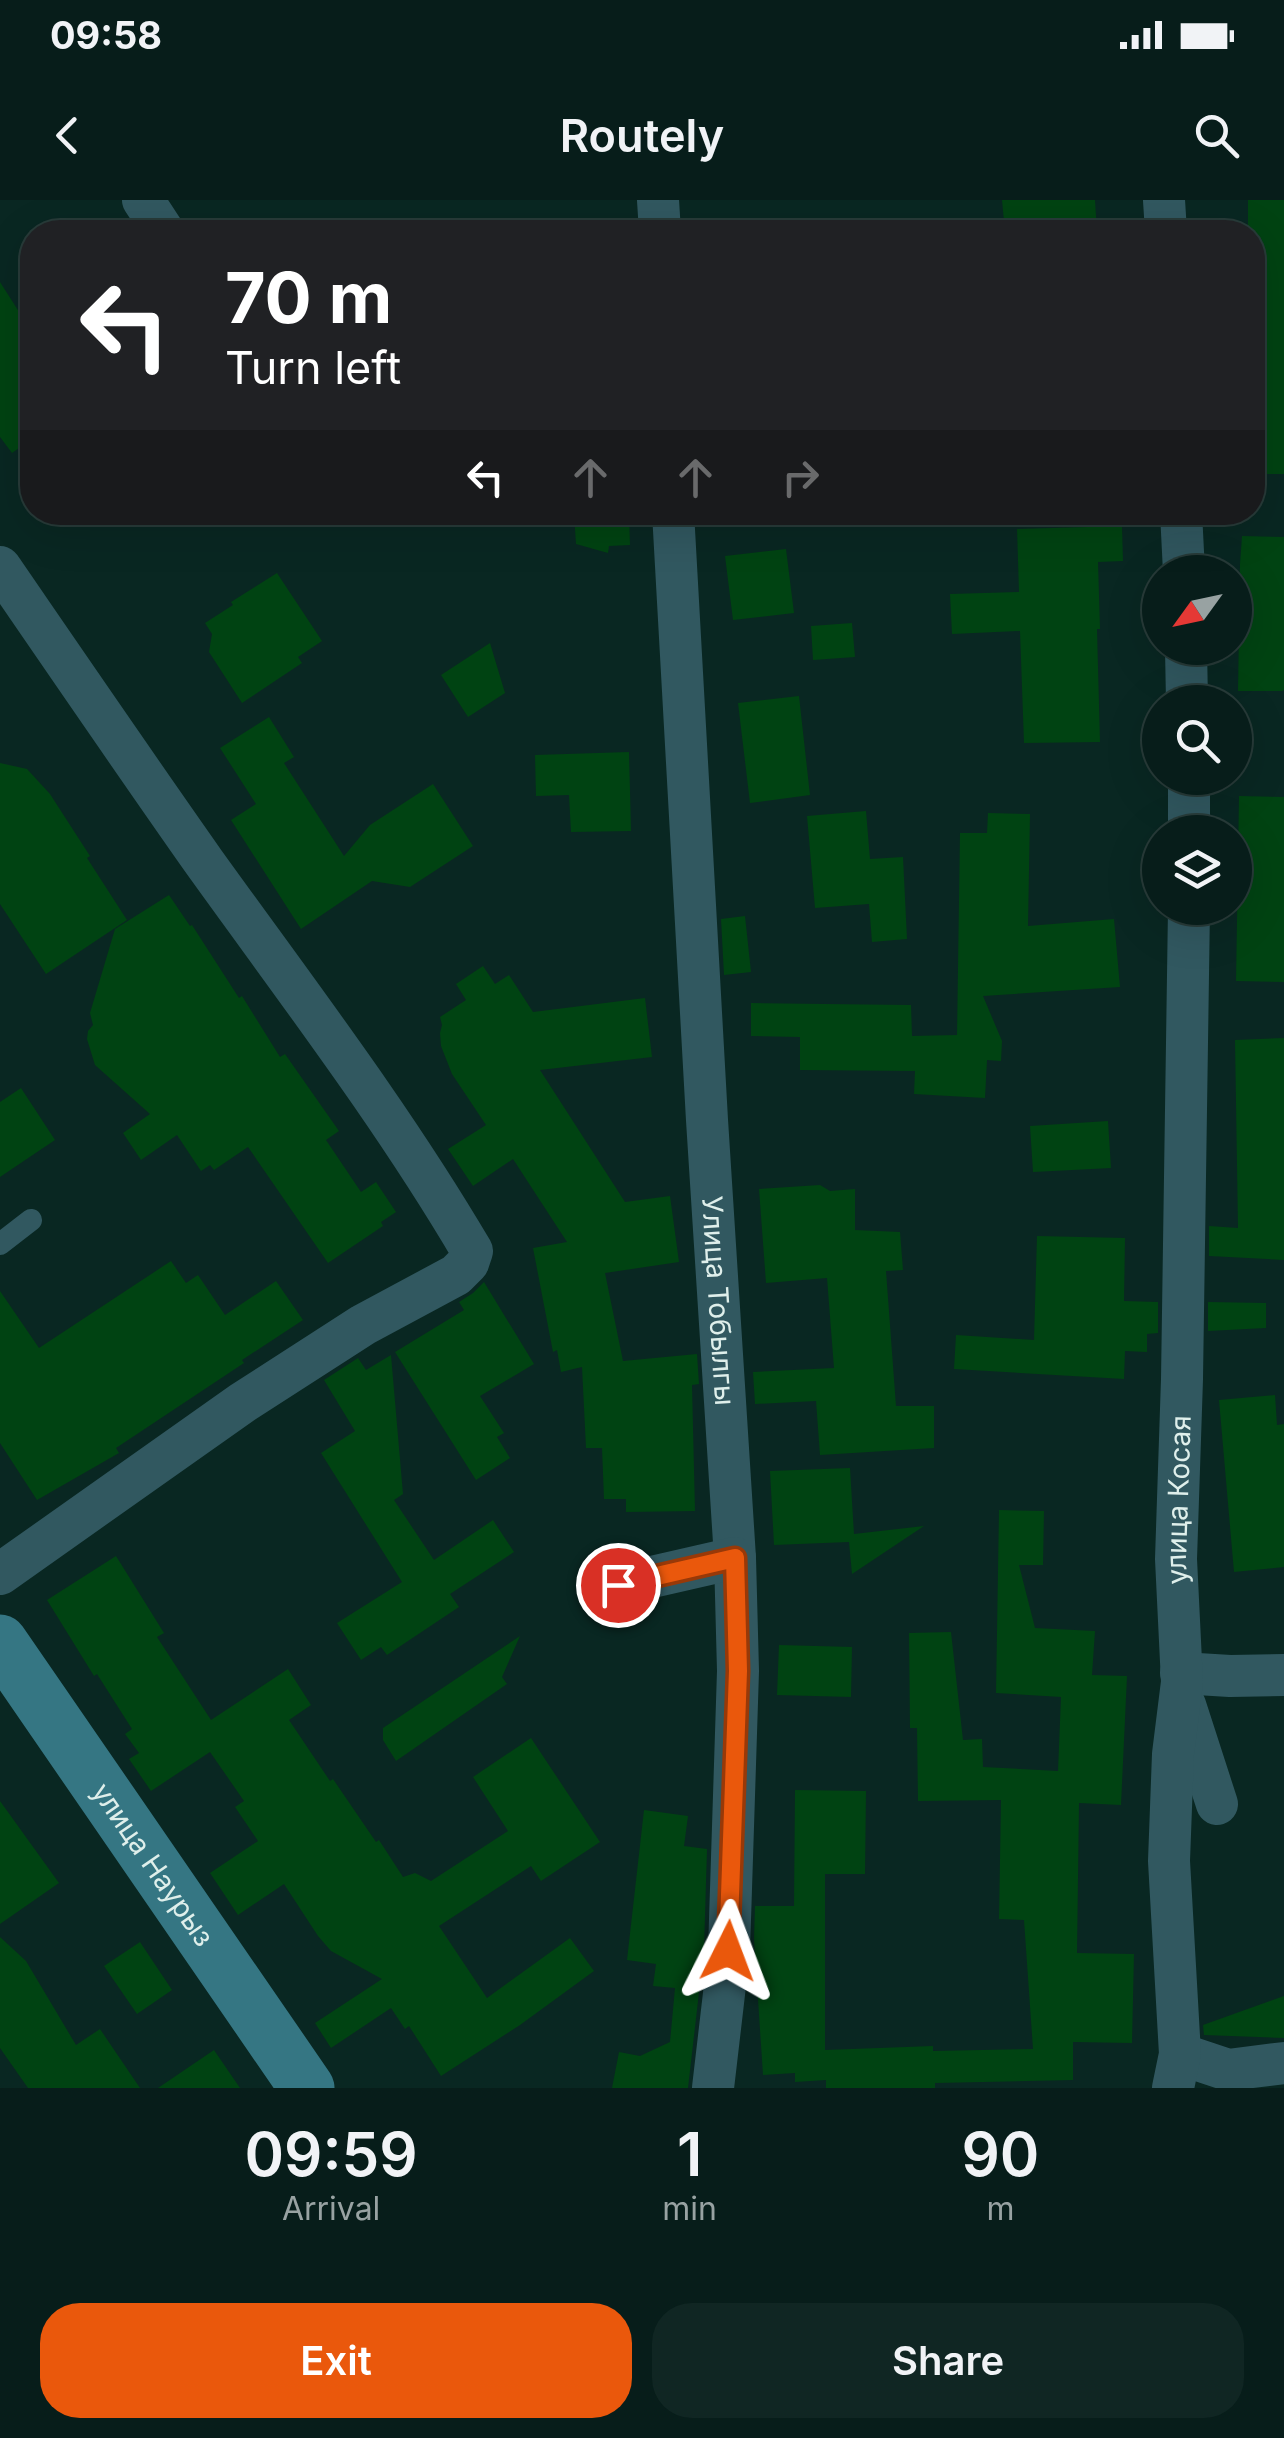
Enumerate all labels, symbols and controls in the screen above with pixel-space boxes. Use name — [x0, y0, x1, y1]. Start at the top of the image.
text: 09:58 — [50, 12, 162, 58]
icon: back — [40, 108, 95, 163]
text: Routely — [560, 108, 724, 163]
icon: search — [1189, 108, 1244, 163]
text: 70 m — [225, 255, 392, 340]
icon: left — [60, 260, 190, 390]
text: Turn left — [225, 340, 401, 395]
icon: left — [458, 450, 513, 505]
icon: ahead — [563, 450, 618, 505]
icon: ahead — [668, 450, 723, 505]
icon: right — [773, 450, 828, 505]
north arrow — [1142, 555, 1252, 665]
map controls — [1142, 555, 1252, 925]
button: search — [1142, 685, 1252, 795]
button: layers — [1142, 815, 1252, 925]
street label: Улица Тобылгы — [695, 1195, 742, 1407]
street label: улица Косая — [1159, 1415, 1198, 1585]
pin — [576, 1543, 661, 1628]
icon: arrive — [591, 1558, 646, 1613]
street label: улица Наурыз — [85, 1776, 221, 1953]
position arrow — [676, 1899, 780, 2003]
text: 09:59 — [245, 2118, 418, 2190]
text: 1 — [677, 2118, 702, 2190]
text: 90 — [961, 2118, 1039, 2190]
text: Arrival — [282, 2189, 380, 2228]
text: min — [662, 2189, 717, 2228]
text: m — [986, 2189, 1014, 2228]
button: Exit — [40, 2303, 632, 2418]
button: Share — [652, 2303, 1244, 2418]

